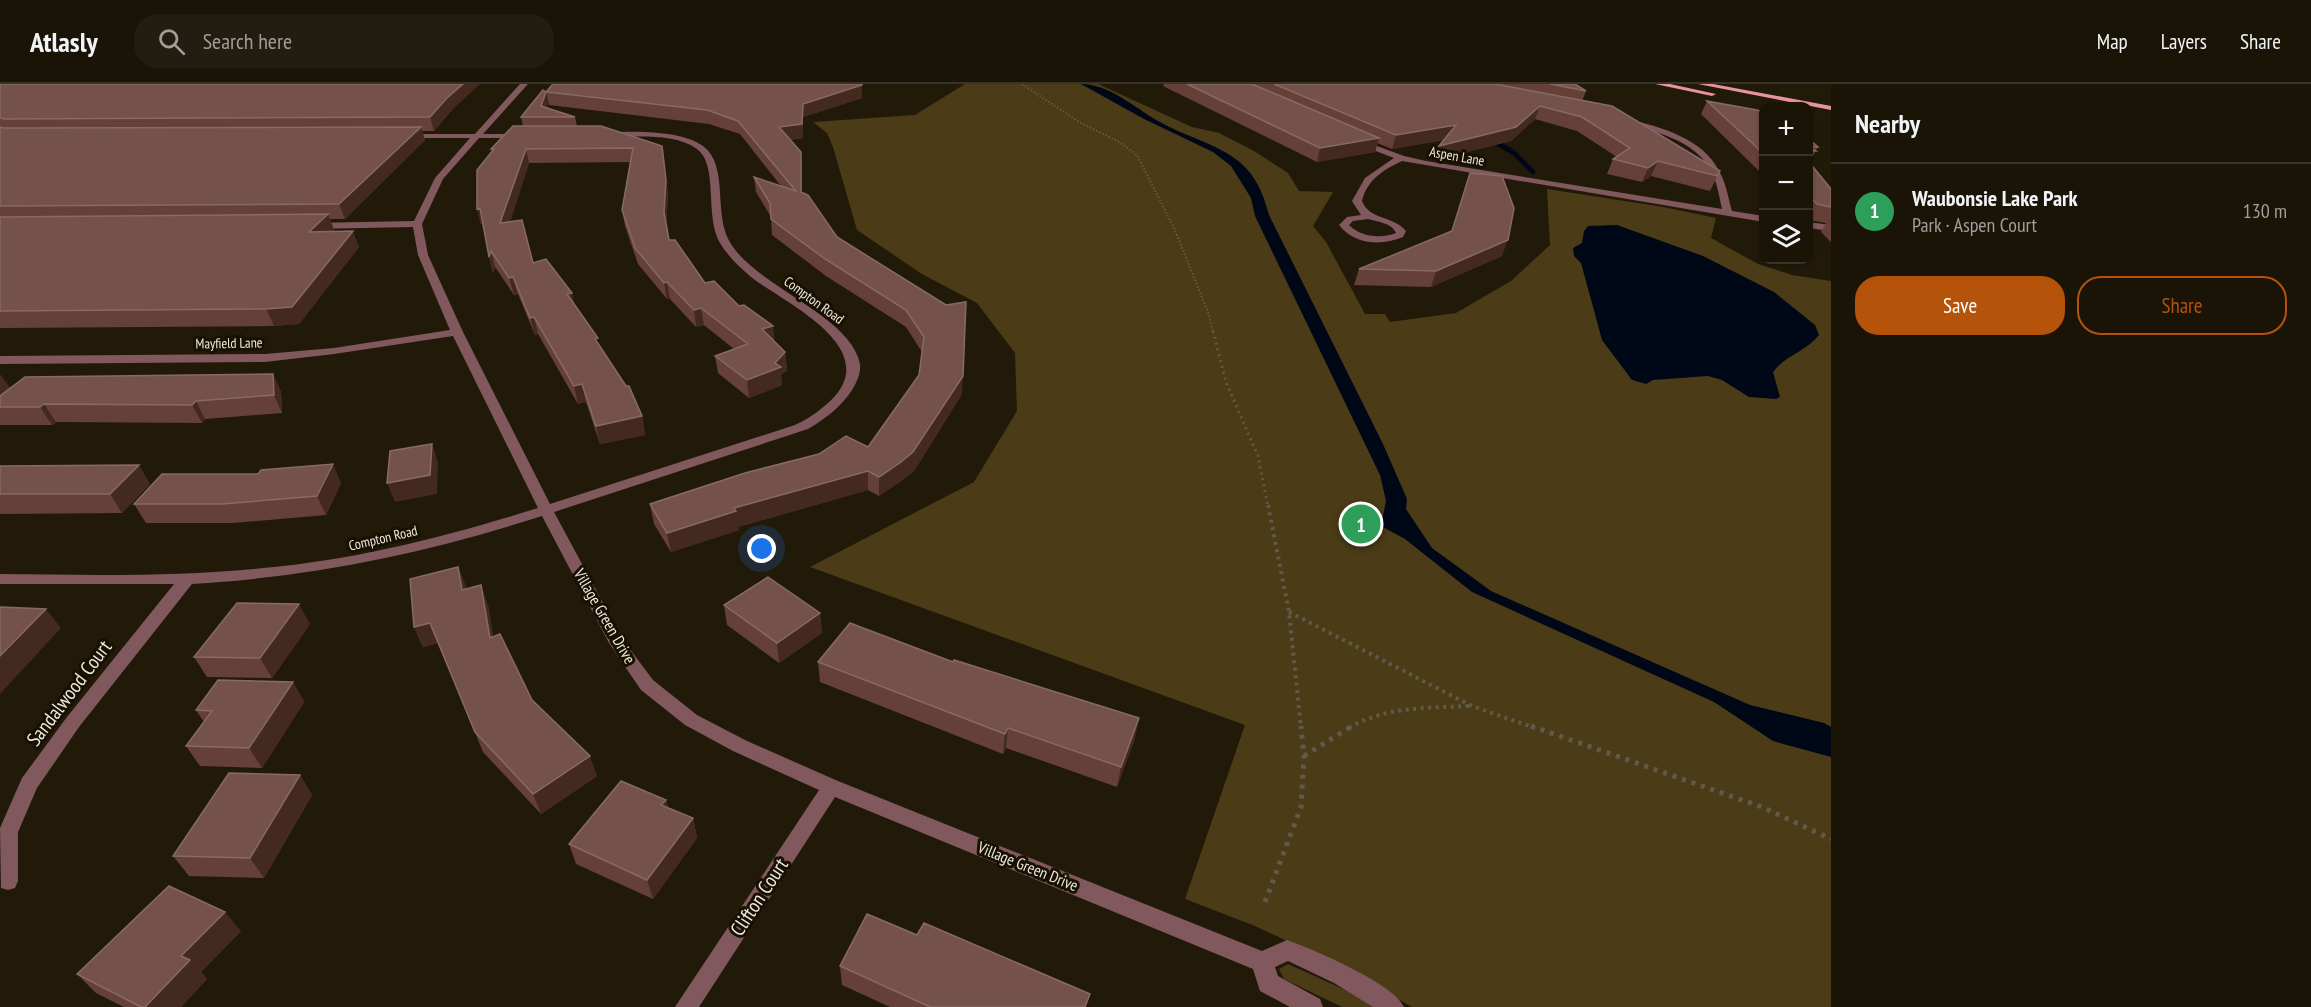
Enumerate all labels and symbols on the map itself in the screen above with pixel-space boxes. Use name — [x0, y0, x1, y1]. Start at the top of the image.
street label: Aspen Lane — [1428, 142, 1486, 170]
street label: Compton Road — [780, 272, 848, 328]
street label: Mayfield Lane — [195, 333, 263, 353]
pin: 1 — [1342, 502, 1380, 546]
street label: Compton Road — [347, 521, 419, 555]
your location — [747, 534, 776, 563]
street label: Village Green Drive — [569, 564, 640, 667]
street label: Sandalwood Court — [21, 635, 118, 751]
street label: Village Green Drive — [974, 836, 1081, 895]
street label: Clifton Court — [724, 853, 794, 941]

